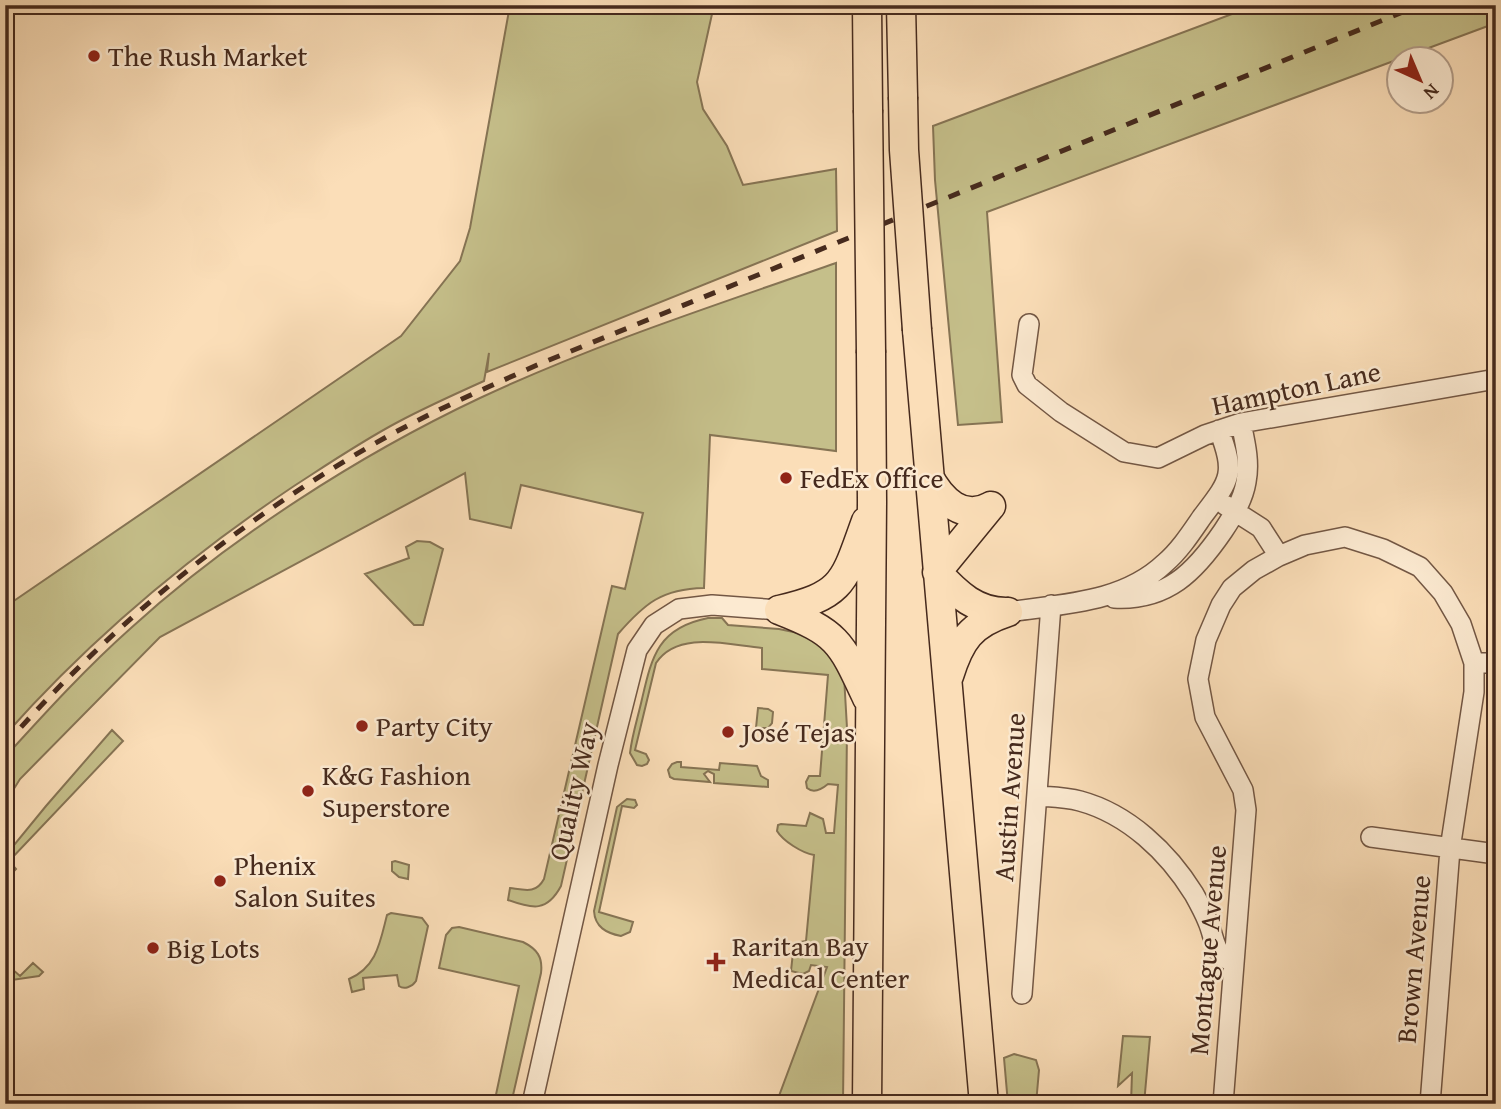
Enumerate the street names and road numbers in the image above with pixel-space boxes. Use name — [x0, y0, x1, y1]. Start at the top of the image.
street label: Hampton Lane — [1208, 350, 1384, 425]
street label: Austin Avenue — [982, 711, 1035, 883]
street label: Quality Way — [537, 718, 608, 864]
street label: Montague Avenue — [1177, 843, 1236, 1057]
street label: Brown Avenue — [1385, 873, 1440, 1045]

